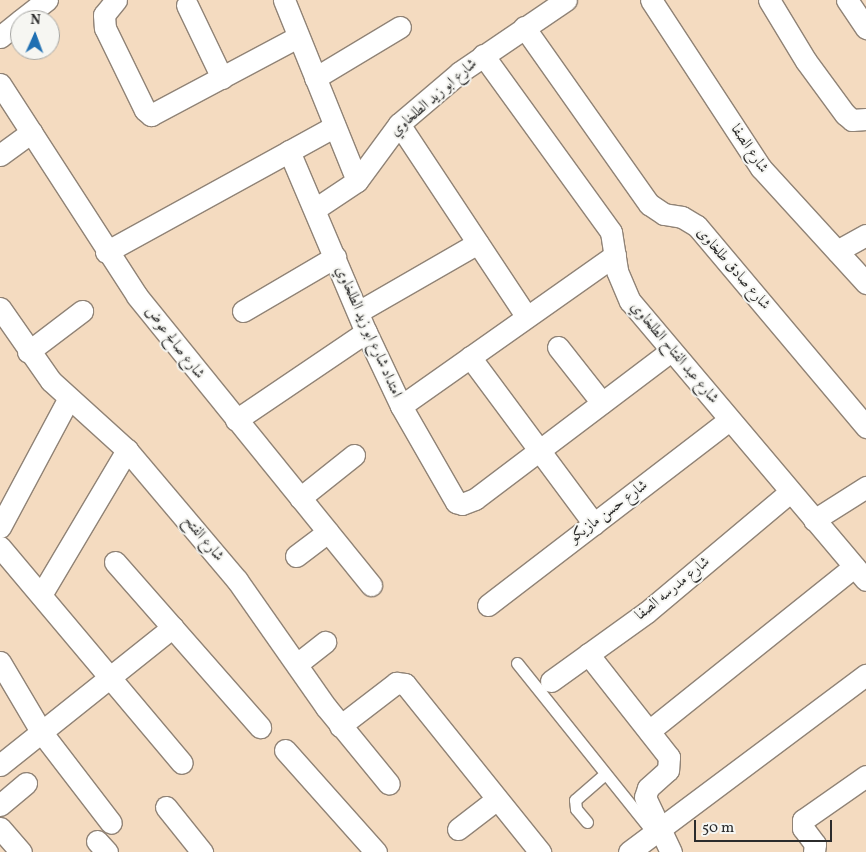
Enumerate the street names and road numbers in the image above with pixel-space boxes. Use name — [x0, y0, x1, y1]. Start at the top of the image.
street label: شارع ابو زيد الطلخاوي — [387, 55, 481, 141]
street label: شارع الصفا — [726, 121, 772, 177]
street label: شارع صادق طلخاوى — [692, 224, 774, 314]
street label: امتداد شارع ابو زيد الطلخاوي — [331, 263, 405, 401]
street label: شارع عبد الفتاح الطلخاوي — [626, 298, 722, 408]
street label: شارع صالح عوض — [140, 303, 208, 383]
street label: شارع حسن مازيكو — [566, 477, 652, 547]
street label: شارع الفتح — [179, 513, 227, 565]
street label: شارع مدرسه الصفا — [632, 553, 714, 625]

